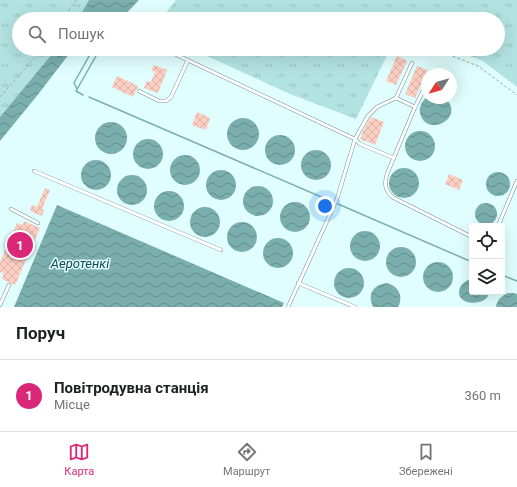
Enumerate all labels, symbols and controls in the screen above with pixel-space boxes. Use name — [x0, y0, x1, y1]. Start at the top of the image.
search box — [12, 12, 505, 56]
icon: search — [26, 23, 48, 45]
text: Пошук — [58, 25, 105, 43]
north arrow — [421, 68, 457, 104]
your location — [315, 196, 335, 216]
map controls — [469, 223, 505, 295]
button: locate — [469, 223, 505, 259]
pin: 1 — [7, 230, 33, 260]
water label: Аеротенкі — [50, 256, 110, 271]
button: layers — [469, 259, 505, 295]
text: Поруч — [16, 323, 65, 343]
text: Повітродувна станція — [54, 379, 209, 397]
text: 1 — [25, 388, 33, 403]
text: 360 m — [464, 388, 501, 403]
text: Місце — [54, 397, 90, 412]
tab: Карта — [64, 441, 94, 478]
tab: Маршрут — [223, 441, 270, 478]
tab: Збережені — [399, 441, 453, 478]

